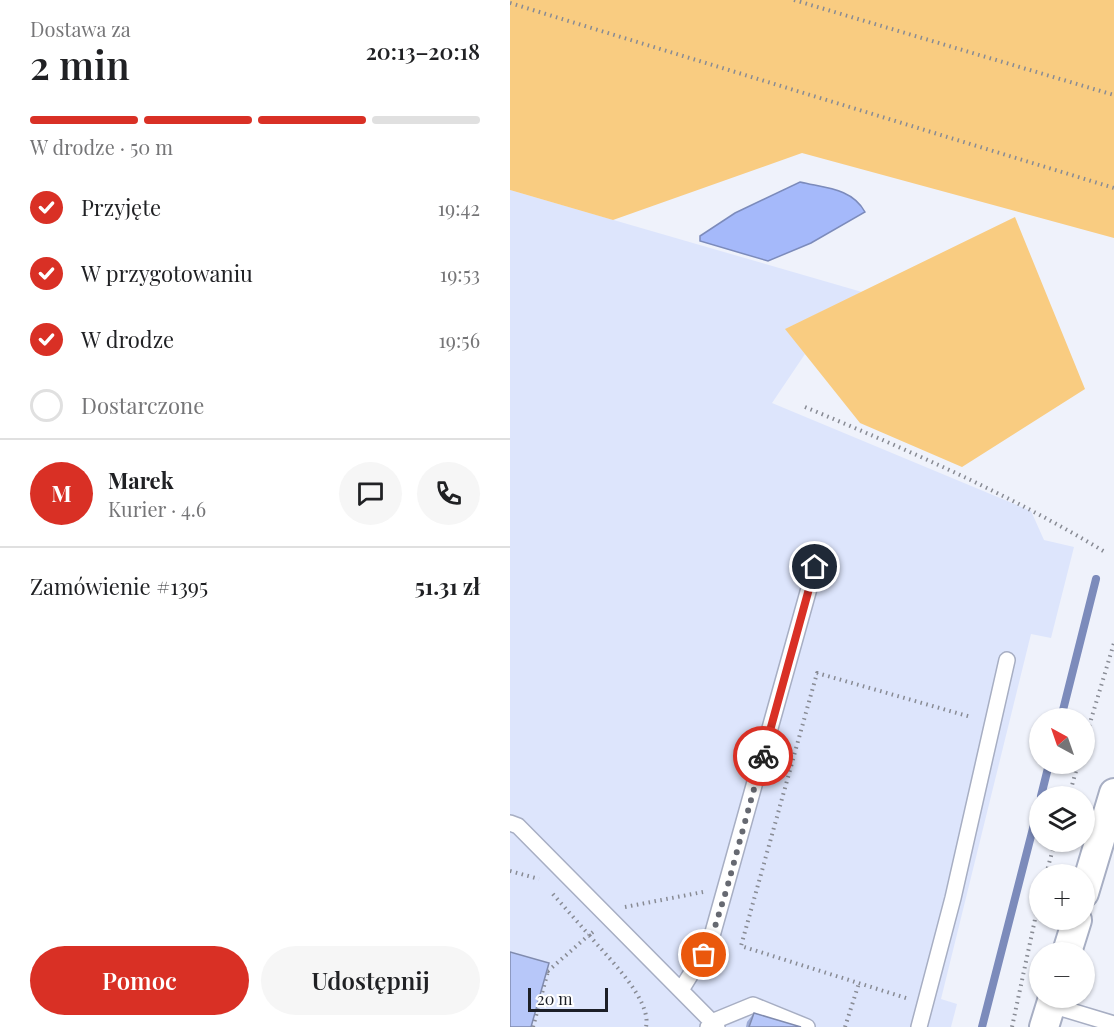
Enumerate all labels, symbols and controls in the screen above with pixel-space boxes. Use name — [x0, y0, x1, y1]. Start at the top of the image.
text: Dostawa za — [30, 15, 131, 42]
text: 20:13–20:18 — [366, 36, 480, 66]
text: 2 min — [30, 38, 130, 90]
text: W drodze · 50 m — [30, 133, 173, 160]
icon: check — [30, 191, 63, 224]
text: Przyjęte — [81, 192, 161, 222]
text: 19:42 — [438, 194, 480, 221]
icon: check — [30, 257, 63, 290]
text: W przygotowaniu — [81, 258, 253, 288]
text: 19:53 — [440, 260, 480, 287]
icon: check — [30, 323, 63, 356]
text: W drodze — [81, 324, 174, 354]
text: 19:56 — [438, 326, 480, 353]
text: Dostarczone — [81, 390, 204, 420]
button: chat — [339, 462, 402, 525]
button: phone — [417, 462, 480, 525]
text: Marek — [108, 465, 174, 495]
text: M — [51, 478, 72, 508]
text: Kurier · 4.6 — [108, 495, 206, 522]
pin — [789, 541, 840, 592]
icon: home — [798, 550, 831, 583]
text: Zamówienie #1395 — [30, 571, 208, 601]
text: 51.31 zł — [415, 571, 480, 601]
north arrow — [1029, 708, 1095, 774]
map controls — [1029, 708, 1095, 1008]
courier — [733, 726, 793, 786]
icon: bike — [747, 740, 780, 773]
button: layers — [1029, 786, 1095, 852]
button: + — [1029, 864, 1095, 930]
pin — [678, 929, 729, 980]
icon: bag — [687, 938, 720, 971]
button: − — [1029, 942, 1095, 1008]
button: Pomoc — [30, 946, 249, 1015]
button: Udostępnij — [261, 946, 480, 1015]
scale bar — [528, 985, 608, 1012]
text: 20 m — [537, 988, 572, 1009]

